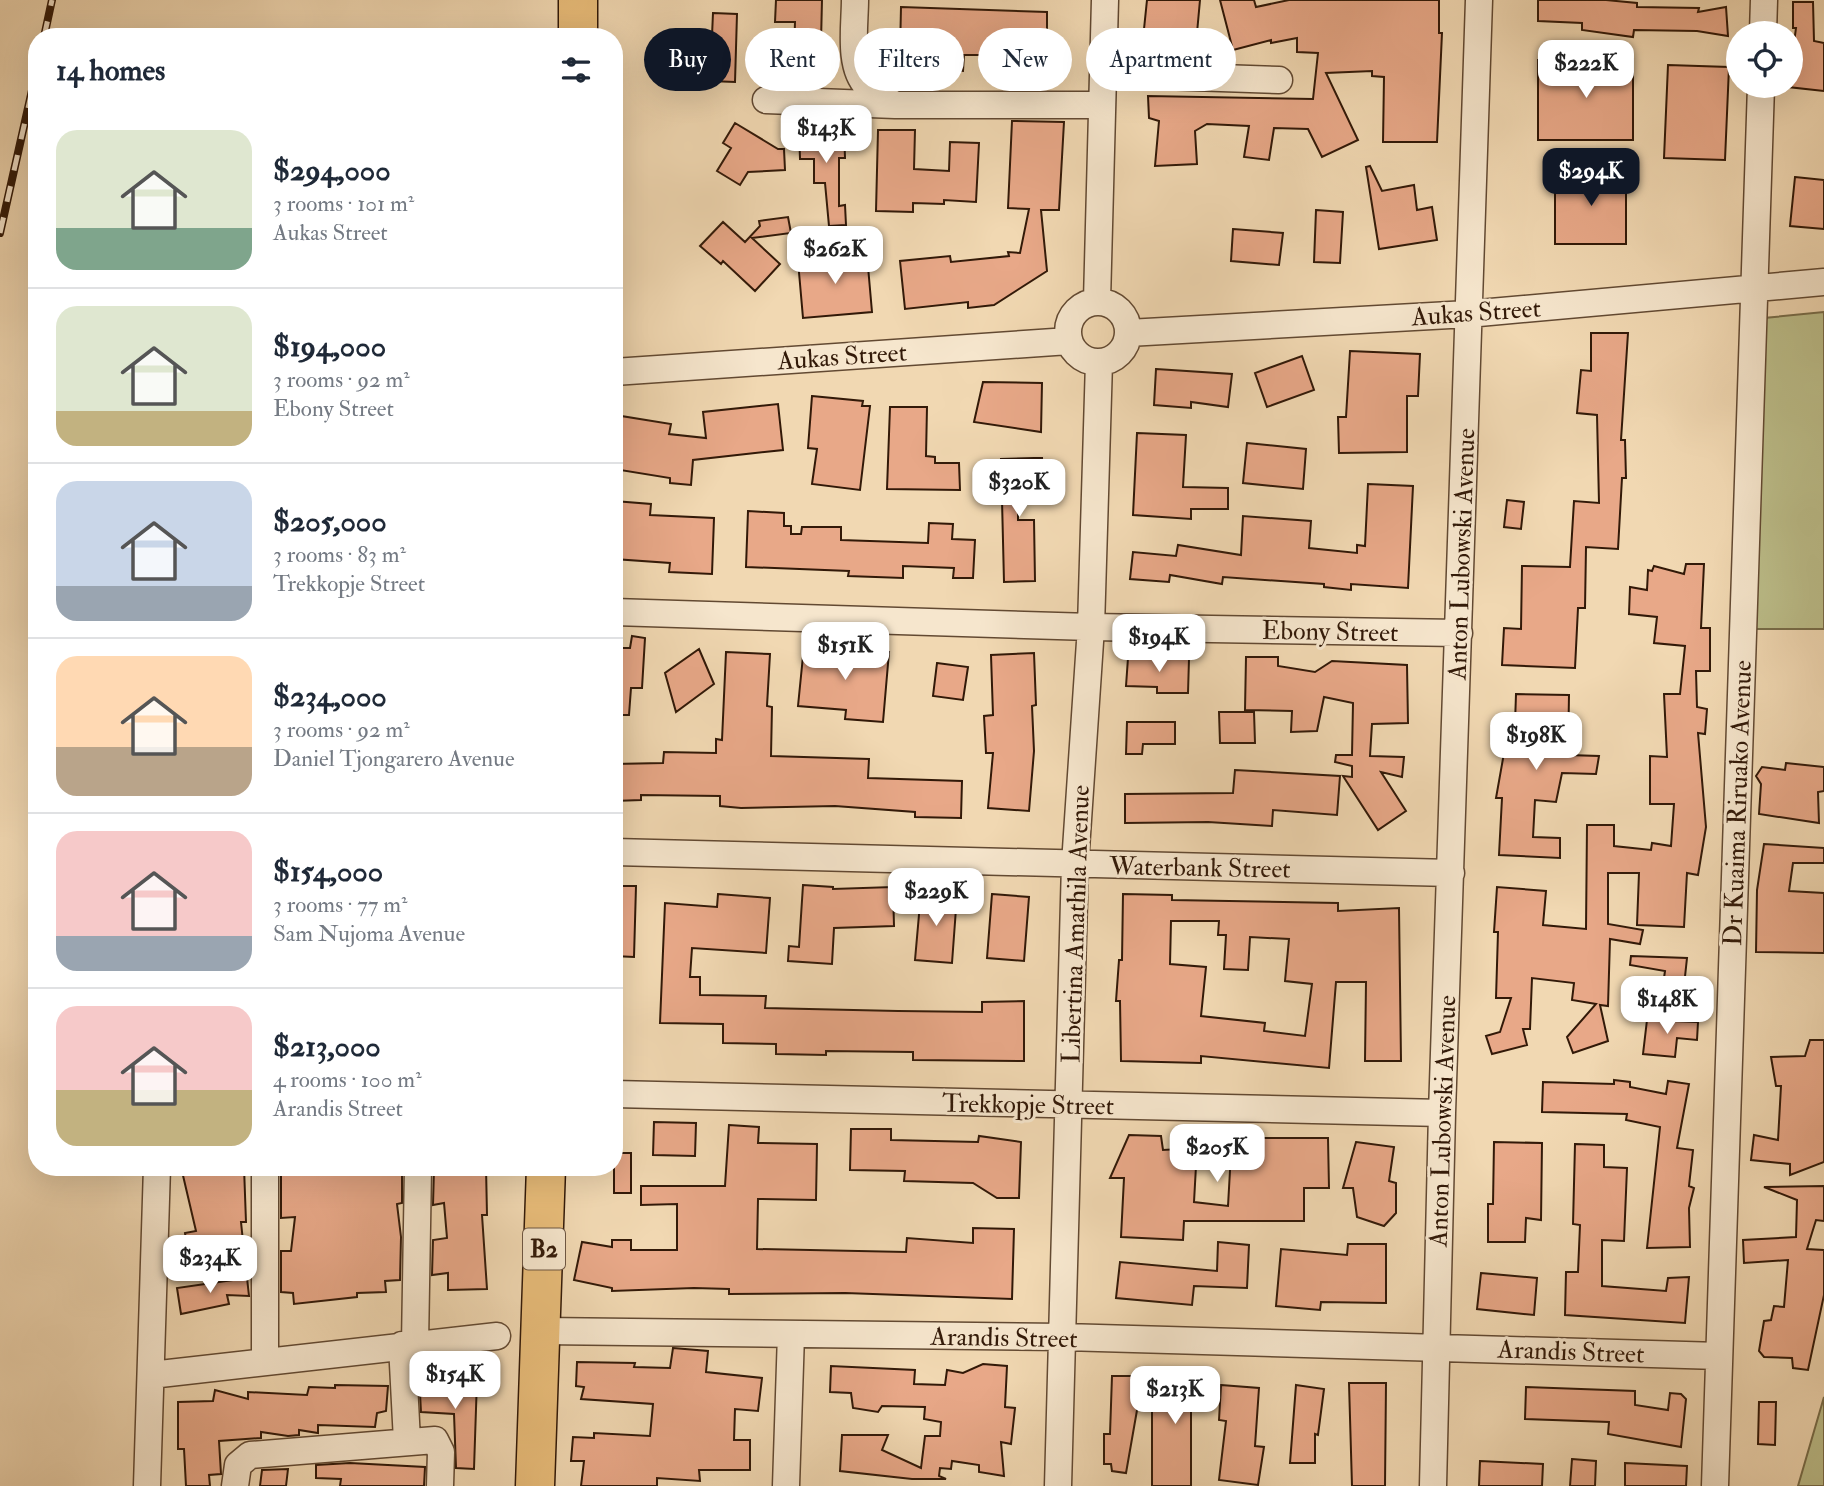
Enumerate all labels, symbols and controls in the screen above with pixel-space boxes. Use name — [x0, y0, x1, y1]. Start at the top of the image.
map controls — [1726, 21, 1803, 98]
button: locate — [1726, 21, 1803, 98]
chip: Buy — [644, 28, 731, 91]
chip: Rent — [745, 28, 840, 91]
chip: Filters — [854, 28, 964, 91]
chip: New — [978, 28, 1072, 91]
chip: Apartment — [1086, 28, 1236, 91]
pin: $222K — [1537, 41, 1635, 100]
text: $222K — [1554, 48, 1618, 77]
icon: filters — [557, 51, 595, 89]
text: 14 homes — [56, 52, 165, 89]
pin: $143K — [777, 106, 875, 165]
text: $143K — [797, 113, 855, 142]
pin: $294K — [1542, 148, 1640, 208]
text: $294,000 — [273, 152, 391, 189]
text: $294K — [1559, 156, 1623, 185]
icon: home — [112, 158, 196, 242]
text: 3 rooms · 101 m² — [273, 189, 414, 218]
text: Aukas Street — [273, 218, 388, 247]
pin: $262K — [786, 226, 884, 286]
text: $262K — [803, 234, 867, 263]
street label: Aukas Street — [1409, 293, 1542, 334]
text: $194,000 — [273, 328, 386, 365]
icon: home — [112, 334, 196, 418]
street label: Aukas Street — [775, 337, 908, 378]
text: 3 rooms · 92 m² — [273, 365, 410, 394]
text: Ebony Street — [273, 394, 394, 423]
street label: Anton Lubowski Avenue — [1442, 427, 1482, 681]
pin: $320K — [970, 460, 1068, 519]
text: $320K — [988, 467, 1050, 496]
text: $205,000 — [273, 503, 387, 540]
icon: home — [112, 509, 196, 593]
text: 3 rooms · 83 m² — [273, 540, 406, 569]
text: Trekkopje Street — [273, 569, 425, 598]
pin: $194K — [1110, 614, 1208, 674]
street label: Ebony Street — [1261, 615, 1399, 649]
pin: $151K — [796, 622, 894, 682]
text: $194K — [1128, 622, 1190, 651]
text: $151K — [817, 630, 873, 659]
street label: Dr Kuaima Riruako Avenue — [1717, 659, 1759, 947]
text: $234,000 — [273, 678, 387, 715]
icon: home — [112, 684, 196, 768]
pin: $198K — [1487, 712, 1585, 772]
text: 3 rooms · 92 m² — [273, 715, 410, 744]
text: $198K — [1506, 720, 1566, 749]
text: Daniel Tjongarero Avenue — [273, 744, 515, 773]
street label: Libertina Amathila Avenue — [1055, 784, 1097, 1064]
street label: Waterbank Street — [1108, 850, 1291, 886]
text: $154,000 — [273, 853, 383, 890]
icon: home — [112, 859, 196, 943]
pin: $229K — [887, 869, 985, 928]
text: $229K — [904, 876, 968, 905]
text: 3 rooms · 77 m² — [273, 890, 408, 919]
text: Sam Nujoma Avenue — [273, 919, 465, 948]
pin: $148K — [1618, 976, 1716, 1036]
text: $148K — [1637, 984, 1697, 1013]
street label: Anton Lubowski Avenue — [1423, 994, 1463, 1248]
text: $213,000 — [273, 1028, 381, 1065]
icon: home — [112, 1034, 196, 1118]
text: 4 rooms · 100 m² — [273, 1065, 422, 1094]
street label: Trekkopje Street — [942, 1088, 1114, 1123]
text: Arandis Street — [273, 1094, 403, 1123]
pin: $205K — [1168, 1124, 1266, 1184]
text: $205K — [1186, 1132, 1248, 1161]
road number: B2 — [523, 1228, 565, 1269]
pin: $234K — [161, 1236, 259, 1295]
text: $234K — [179, 1243, 241, 1272]
street label: Arandis Street — [929, 1321, 1078, 1355]
street label: Arandis Street — [1496, 1333, 1645, 1371]
pin: $154K — [406, 1352, 504, 1411]
text: $154K — [425, 1359, 485, 1388]
pin: $213K — [1126, 1366, 1224, 1426]
text: $213K — [1146, 1374, 1204, 1403]

